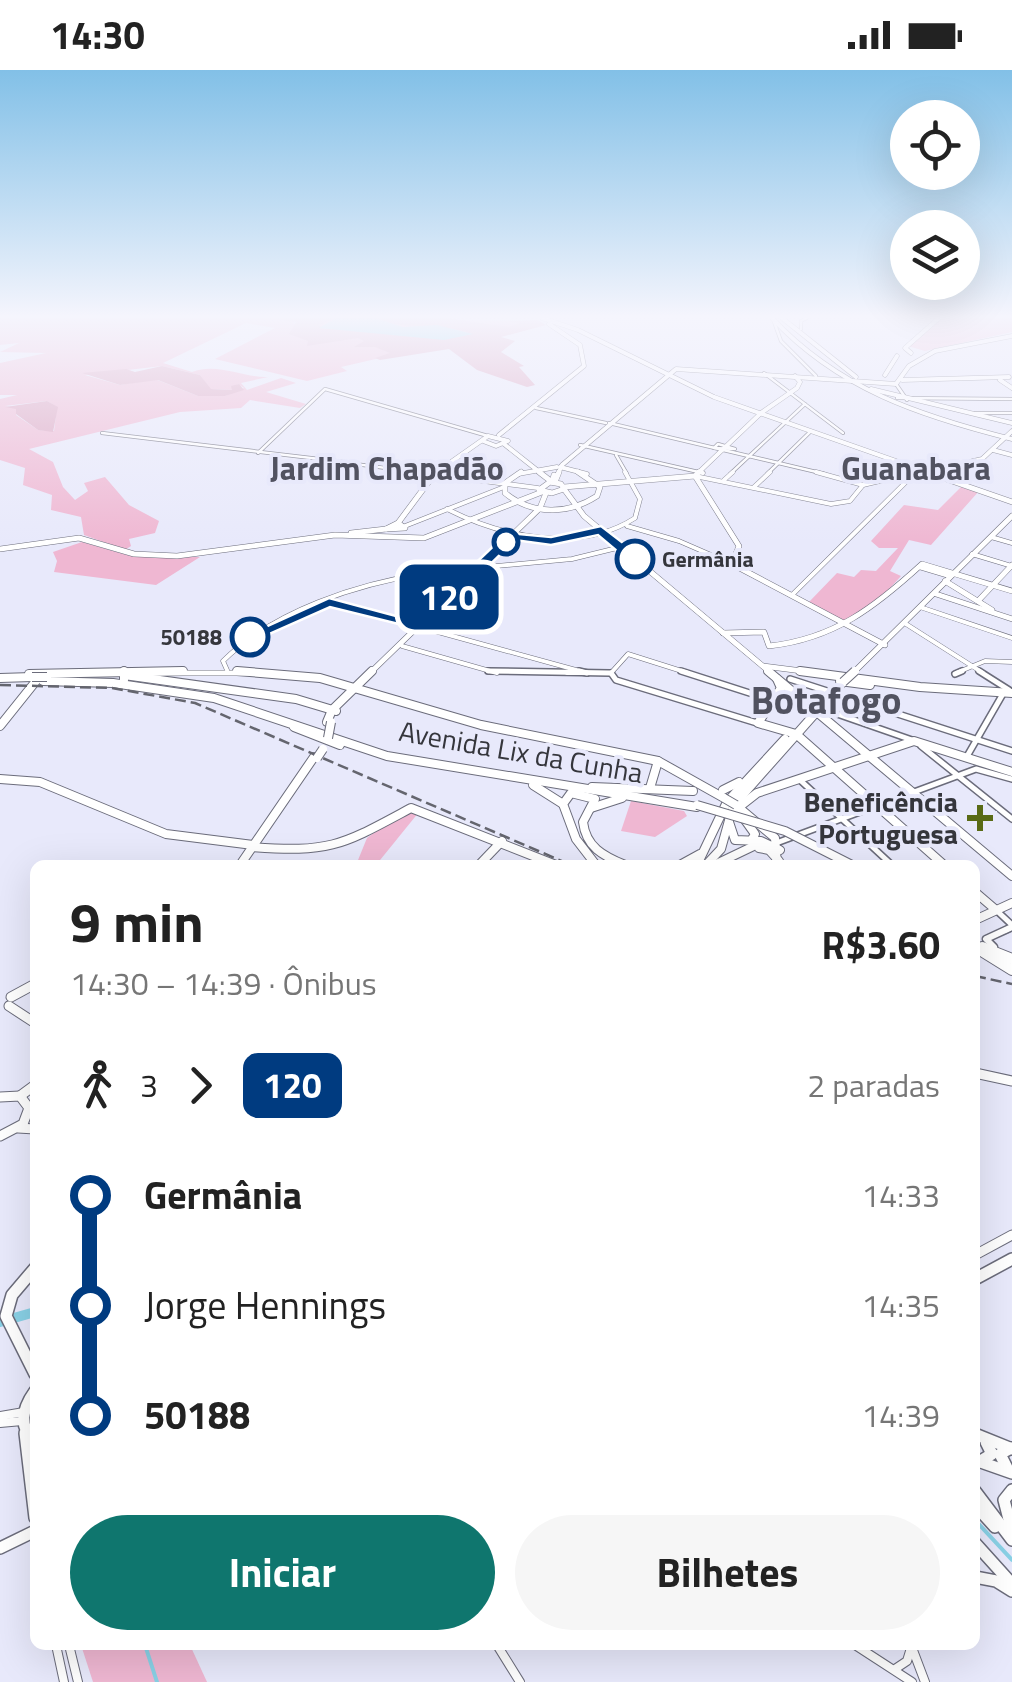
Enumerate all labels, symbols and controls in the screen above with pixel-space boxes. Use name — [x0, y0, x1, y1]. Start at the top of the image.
text: 14:30 — [50, 6, 145, 64]
map controls — [890, 100, 980, 300]
button: locate — [890, 100, 980, 190]
button: layers — [890, 210, 980, 300]
district label: Jardim Chapadão — [270, 444, 504, 492]
district label: Guanabara — [841, 444, 991, 492]
unlabelled marker — [493, 529, 519, 555]
marker: Germânia — [616, 540, 654, 578]
place label: Germânia — [662, 542, 754, 576]
line badge: 120 — [392, 564, 506, 630]
text: 120 — [420, 570, 478, 624]
marker: 50188 — [231, 618, 269, 656]
place label: 50188 — [160, 620, 222, 654]
district label: Botafogo — [751, 671, 901, 729]
street label: Avenida Lix da Cunha — [396, 709, 646, 794]
place label: Beneficência Portuguesa — [804, 780, 958, 855]
marker: Beneficência Portuguesa — [967, 805, 993, 831]
text: 9 min — [70, 880, 204, 963]
text: R$3.60 — [822, 916, 940, 974]
text: 14:30 – 14:39 · Ônibus — [70, 959, 377, 1007]
icon: walk — [70, 1058, 125, 1113]
icon: forward — [173, 1058, 228, 1113]
text: 120 — [263, 1058, 322, 1112]
text: 3 — [140, 1061, 158, 1109]
text: 2 paradas — [807, 1061, 940, 1109]
text: Germânia — [144, 1166, 302, 1224]
text: 14:33 — [861, 1171, 940, 1219]
text: Jorge Hennings — [144, 1276, 386, 1334]
text: 14:35 — [861, 1281, 940, 1329]
text: 50188 — [144, 1386, 250, 1444]
text: 14:39 — [861, 1391, 940, 1439]
button: Iniciar — [70, 1515, 495, 1630]
button: Bilhetes — [515, 1515, 940, 1630]

